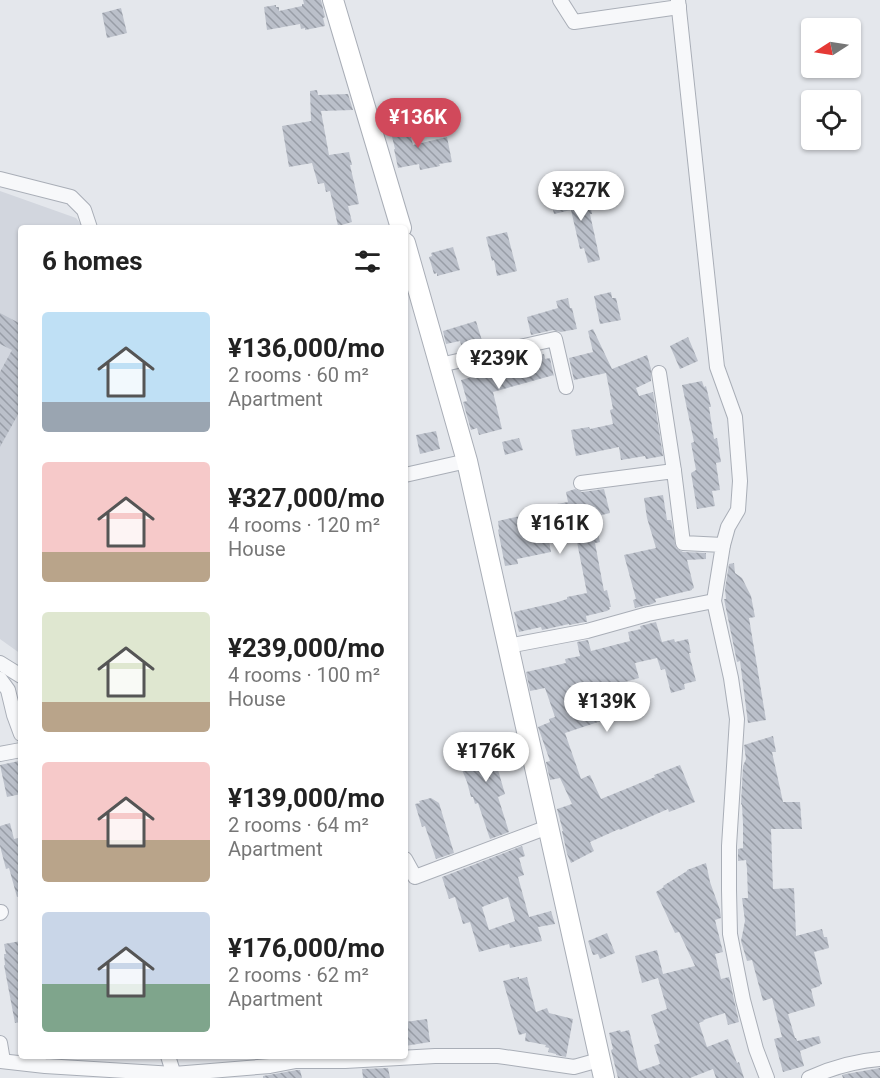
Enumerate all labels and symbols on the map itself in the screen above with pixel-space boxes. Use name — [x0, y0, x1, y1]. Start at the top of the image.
north arrow — [801, 18, 861, 78]
pin: ¥136K — [376, 98, 460, 149]
pin: ¥327K — [539, 171, 623, 222]
pin: ¥239K — [457, 339, 541, 390]
pin: ¥161K — [518, 504, 602, 555]
pin: ¥139K — [565, 682, 649, 733]
pin: ¥176K — [444, 732, 528, 783]

